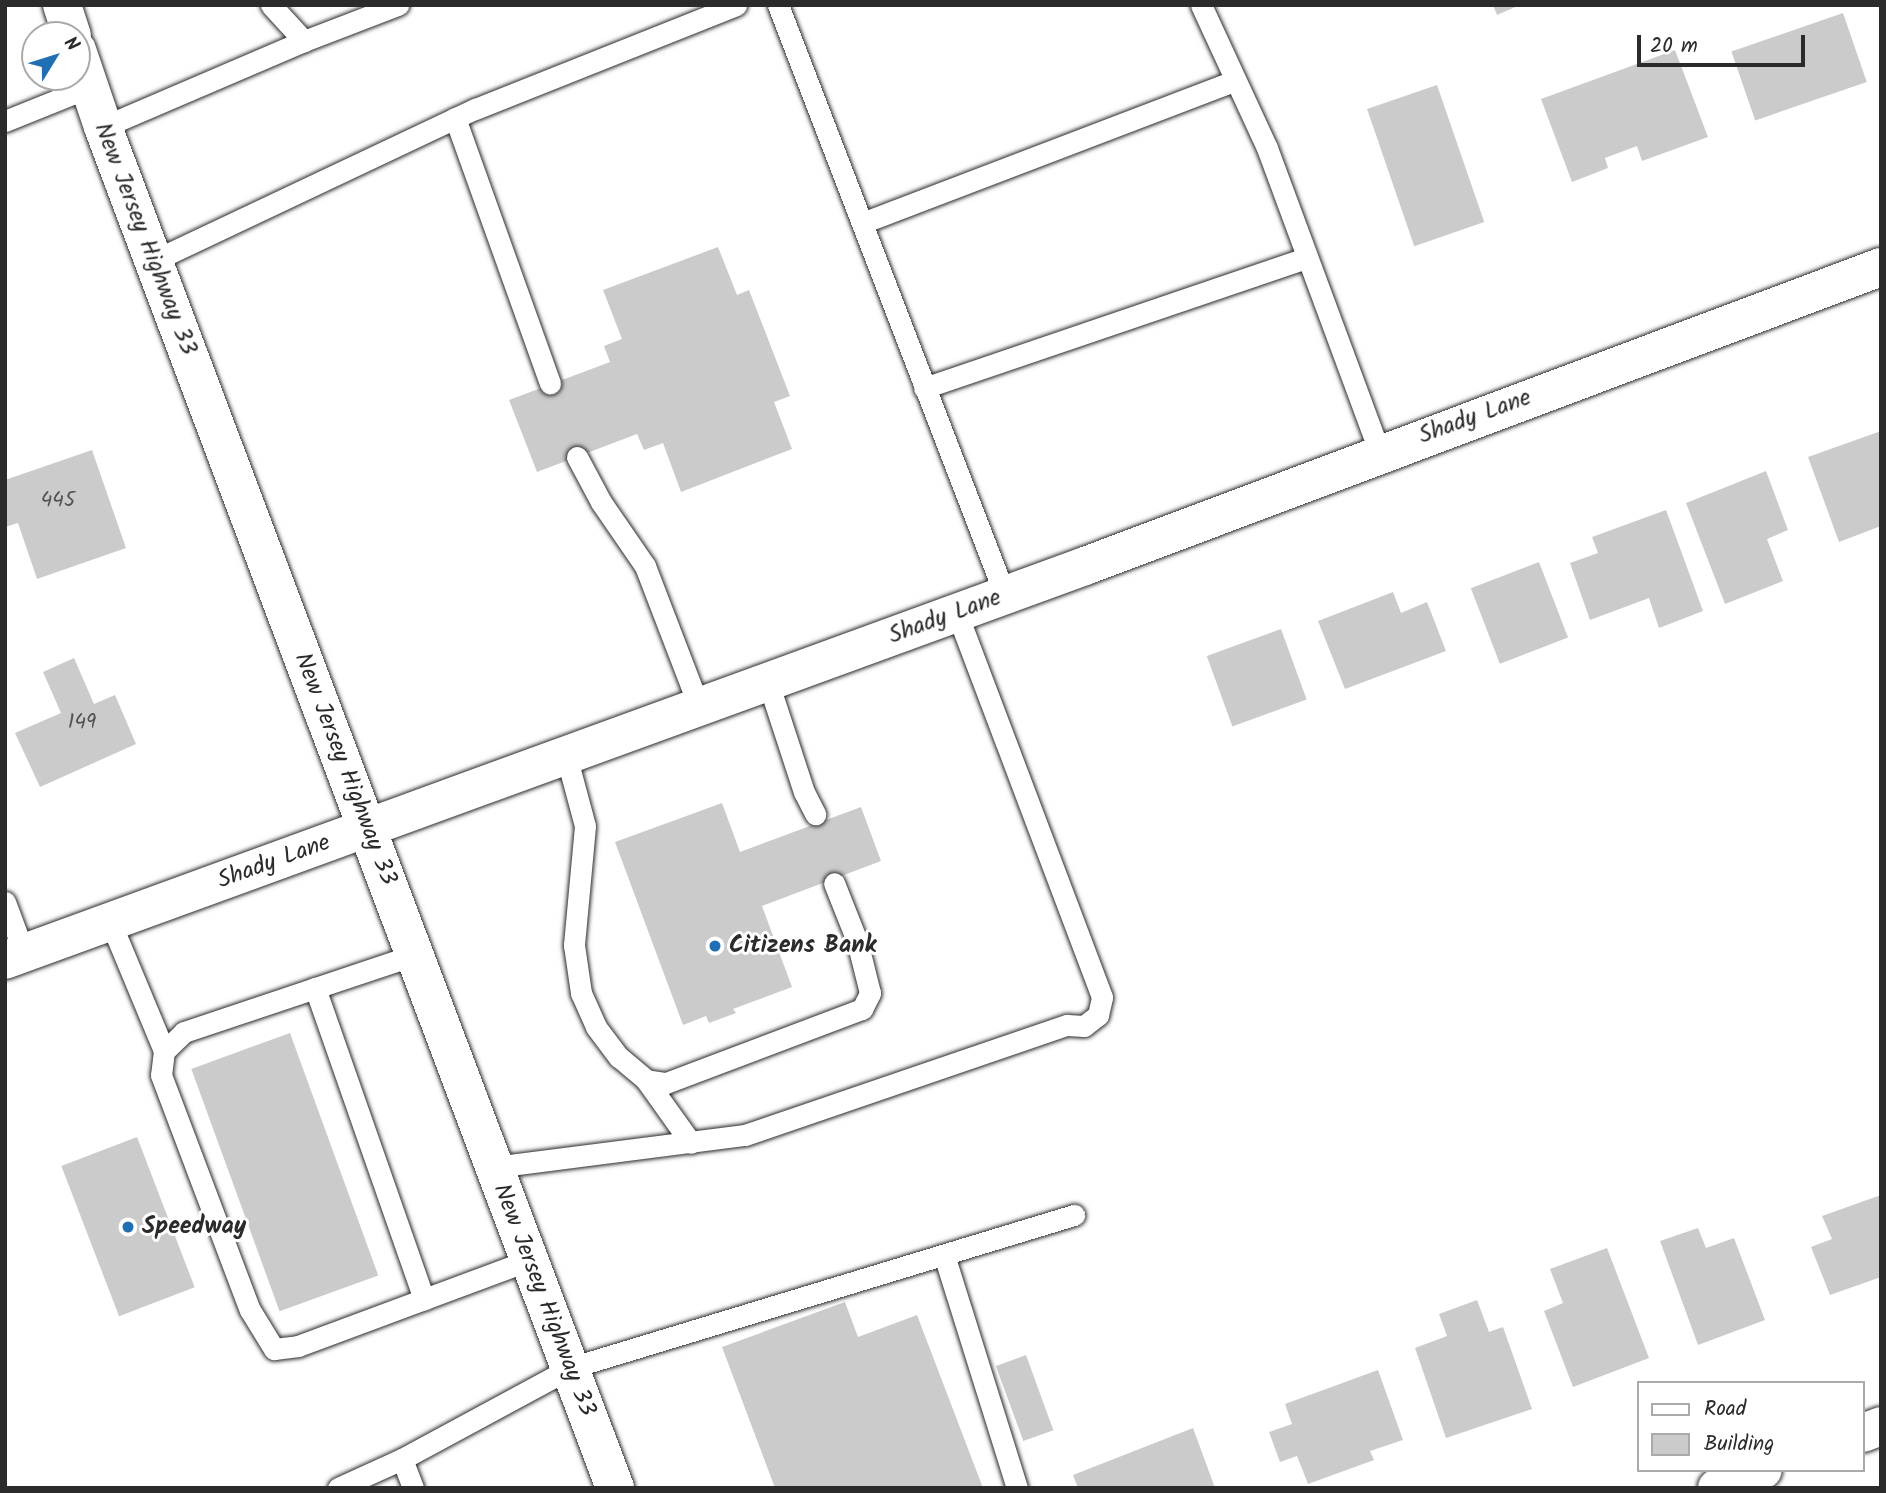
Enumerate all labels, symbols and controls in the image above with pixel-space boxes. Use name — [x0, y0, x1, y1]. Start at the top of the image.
north arrow — [21, 21, 91, 91]
scale bar — [1641, 21, 1809, 65]
text: N — [55, 30, 86, 58]
text: 20 m — [1650, 30, 1698, 63]
street label: New Jersey Highway 33 — [87, 119, 203, 359]
street label: Shady Lane — [1415, 383, 1535, 451]
house number: 445 — [41, 488, 75, 514]
street label: Shady Lane — [885, 583, 1005, 651]
street label: New Jersey Highway 33 — [287, 649, 403, 889]
house number: 149 — [68, 710, 96, 736]
street label: Shady Lane — [214, 828, 334, 896]
place label: Citizens Bank — [729, 932, 876, 960]
marker: Citizens Bank — [707, 938, 723, 954]
street label: New Jersey Highway 33 — [486, 1180, 602, 1420]
place label: Speedway — [142, 1213, 246, 1241]
marker: Speedway — [120, 1219, 136, 1235]
legend — [1638, 1381, 1865, 1472]
text: Road — [1704, 1393, 1746, 1426]
text: Building — [1704, 1428, 1774, 1461]

